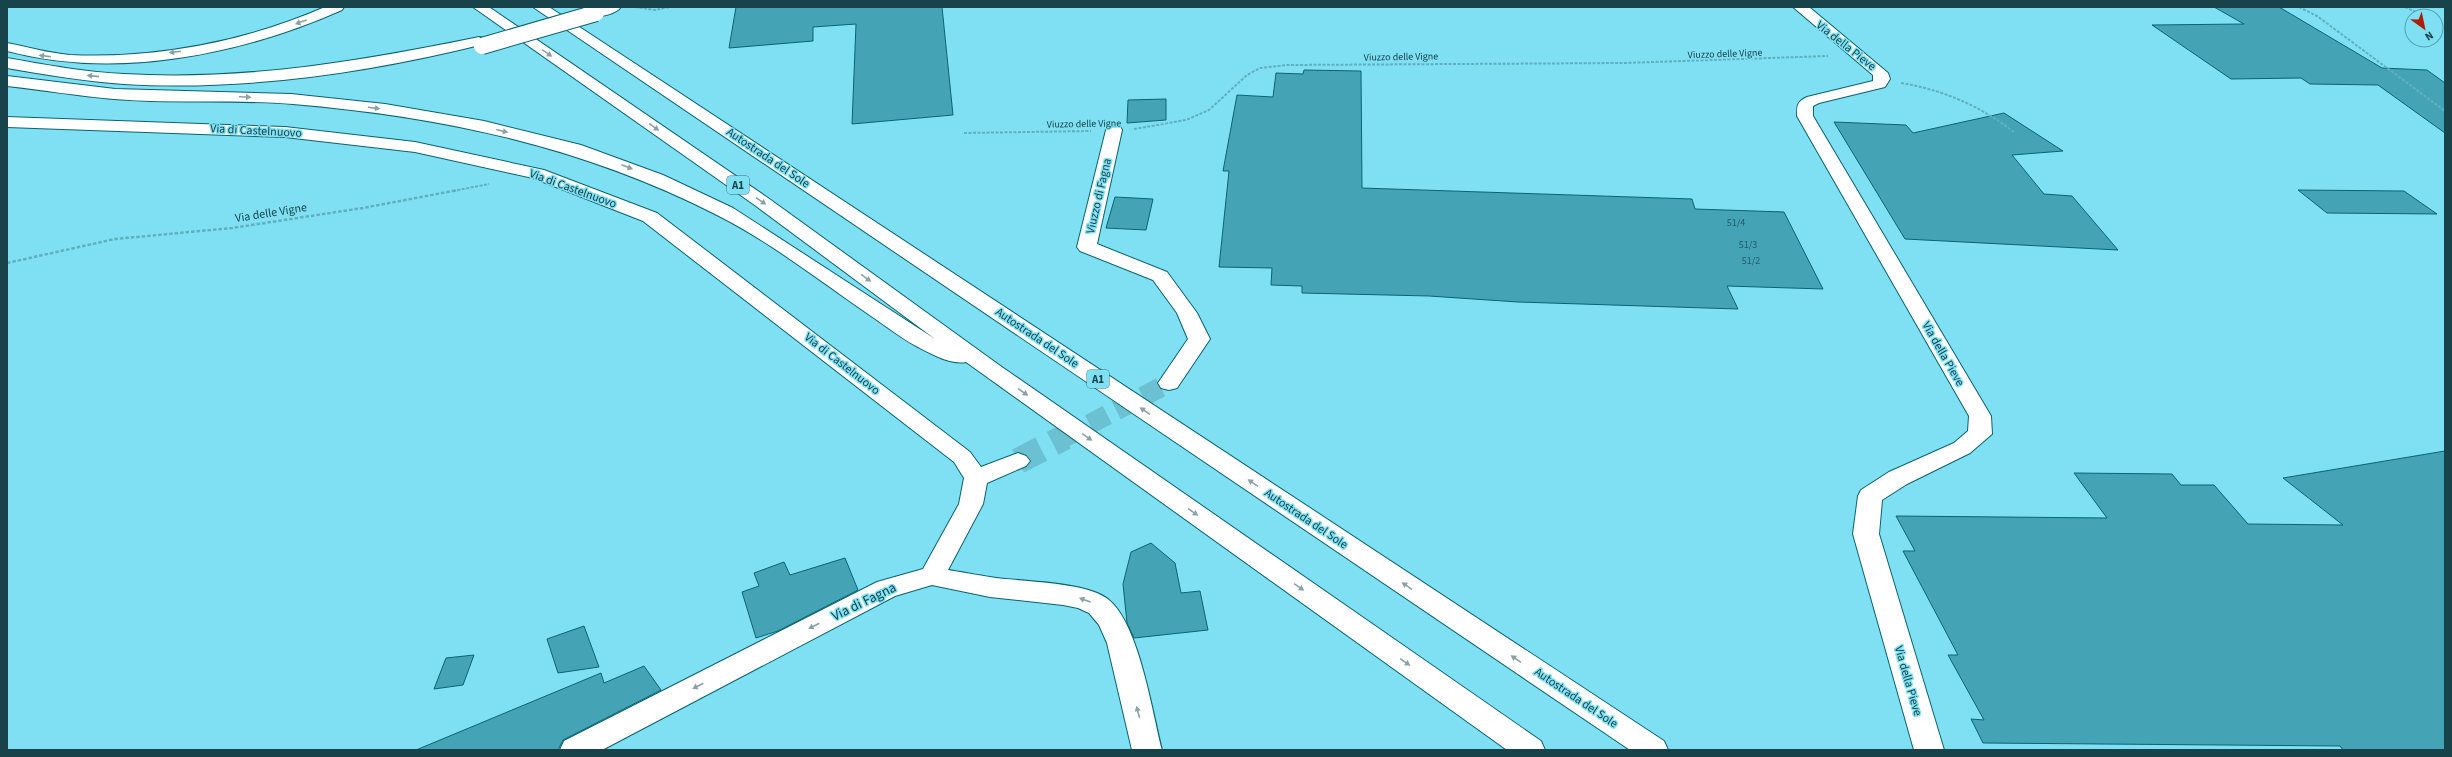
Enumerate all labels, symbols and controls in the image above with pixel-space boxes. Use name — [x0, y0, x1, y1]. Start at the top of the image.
north arrow — [2404, 8, 2444, 48]
street label: Via della Pieve — [1812, 17, 1880, 75]
one-way arrow — [295, 19, 307, 25]
text: N — [2422, 28, 2436, 44]
street label: Viuzzo delle Vigne — [1688, 46, 1763, 62]
one-way arrow — [169, 49, 181, 55]
one-way arrow — [542, 49, 552, 57]
street label: Viuzzo delle Vigne — [1364, 49, 1438, 65]
one-way arrow — [39, 53, 51, 59]
one-way arrow — [87, 73, 99, 80]
one-way arrow — [239, 94, 252, 100]
one-way arrow — [368, 105, 380, 111]
street label: Viuzzo delle Vigne — [1047, 116, 1121, 132]
street label: Via di Castelnuovo — [210, 120, 302, 142]
one-way arrow — [649, 123, 659, 131]
street label: Autostrada del Sole — [723, 124, 813, 192]
one-way arrow — [496, 128, 508, 134]
street label: Viuzzo di Fagna — [1082, 157, 1116, 235]
street label: Via di Castelnuovo — [527, 165, 619, 213]
one-way arrow — [621, 165, 633, 171]
road number: A1 — [727, 176, 749, 194]
one-way arrow — [756, 197, 766, 205]
street label: Via delle Vigne — [234, 199, 308, 227]
house number: 51/4 — [1727, 216, 1745, 230]
house number: 51/3 — [1739, 238, 1757, 252]
house number: 51/2 — [1742, 254, 1760, 268]
one-way arrow — [860, 274, 871, 282]
street label: Autostrada del Sole — [992, 304, 1082, 372]
street label: Via della Pieve — [1918, 319, 1968, 389]
street label: Via di Castelnuovo — [801, 329, 883, 399]
road number: A1 — [1087, 370, 1109, 388]
one-way arrow — [1018, 388, 1028, 396]
one-way arrow — [1140, 407, 1150, 415]
one-way arrow — [1081, 433, 1092, 441]
one-way arrow — [1248, 479, 1258, 487]
street label: Autostrada del Sole — [1261, 485, 1351, 553]
one-way arrow — [1188, 508, 1198, 516]
street label: Via di Fagna — [828, 578, 900, 626]
one-way arrow — [1294, 583, 1304, 591]
one-way arrow — [1402, 583, 1413, 590]
one-way arrow — [1078, 597, 1090, 603]
one-way arrow — [808, 623, 820, 629]
street label: Via della Pieve — [1890, 644, 1926, 718]
one-way arrow — [1510, 655, 1521, 662]
one-way arrow — [1400, 658, 1410, 666]
street label: Autostrada del Sole — [1531, 664, 1621, 732]
one-way arrow — [693, 683, 704, 689]
one-way arrow — [1134, 706, 1140, 718]

